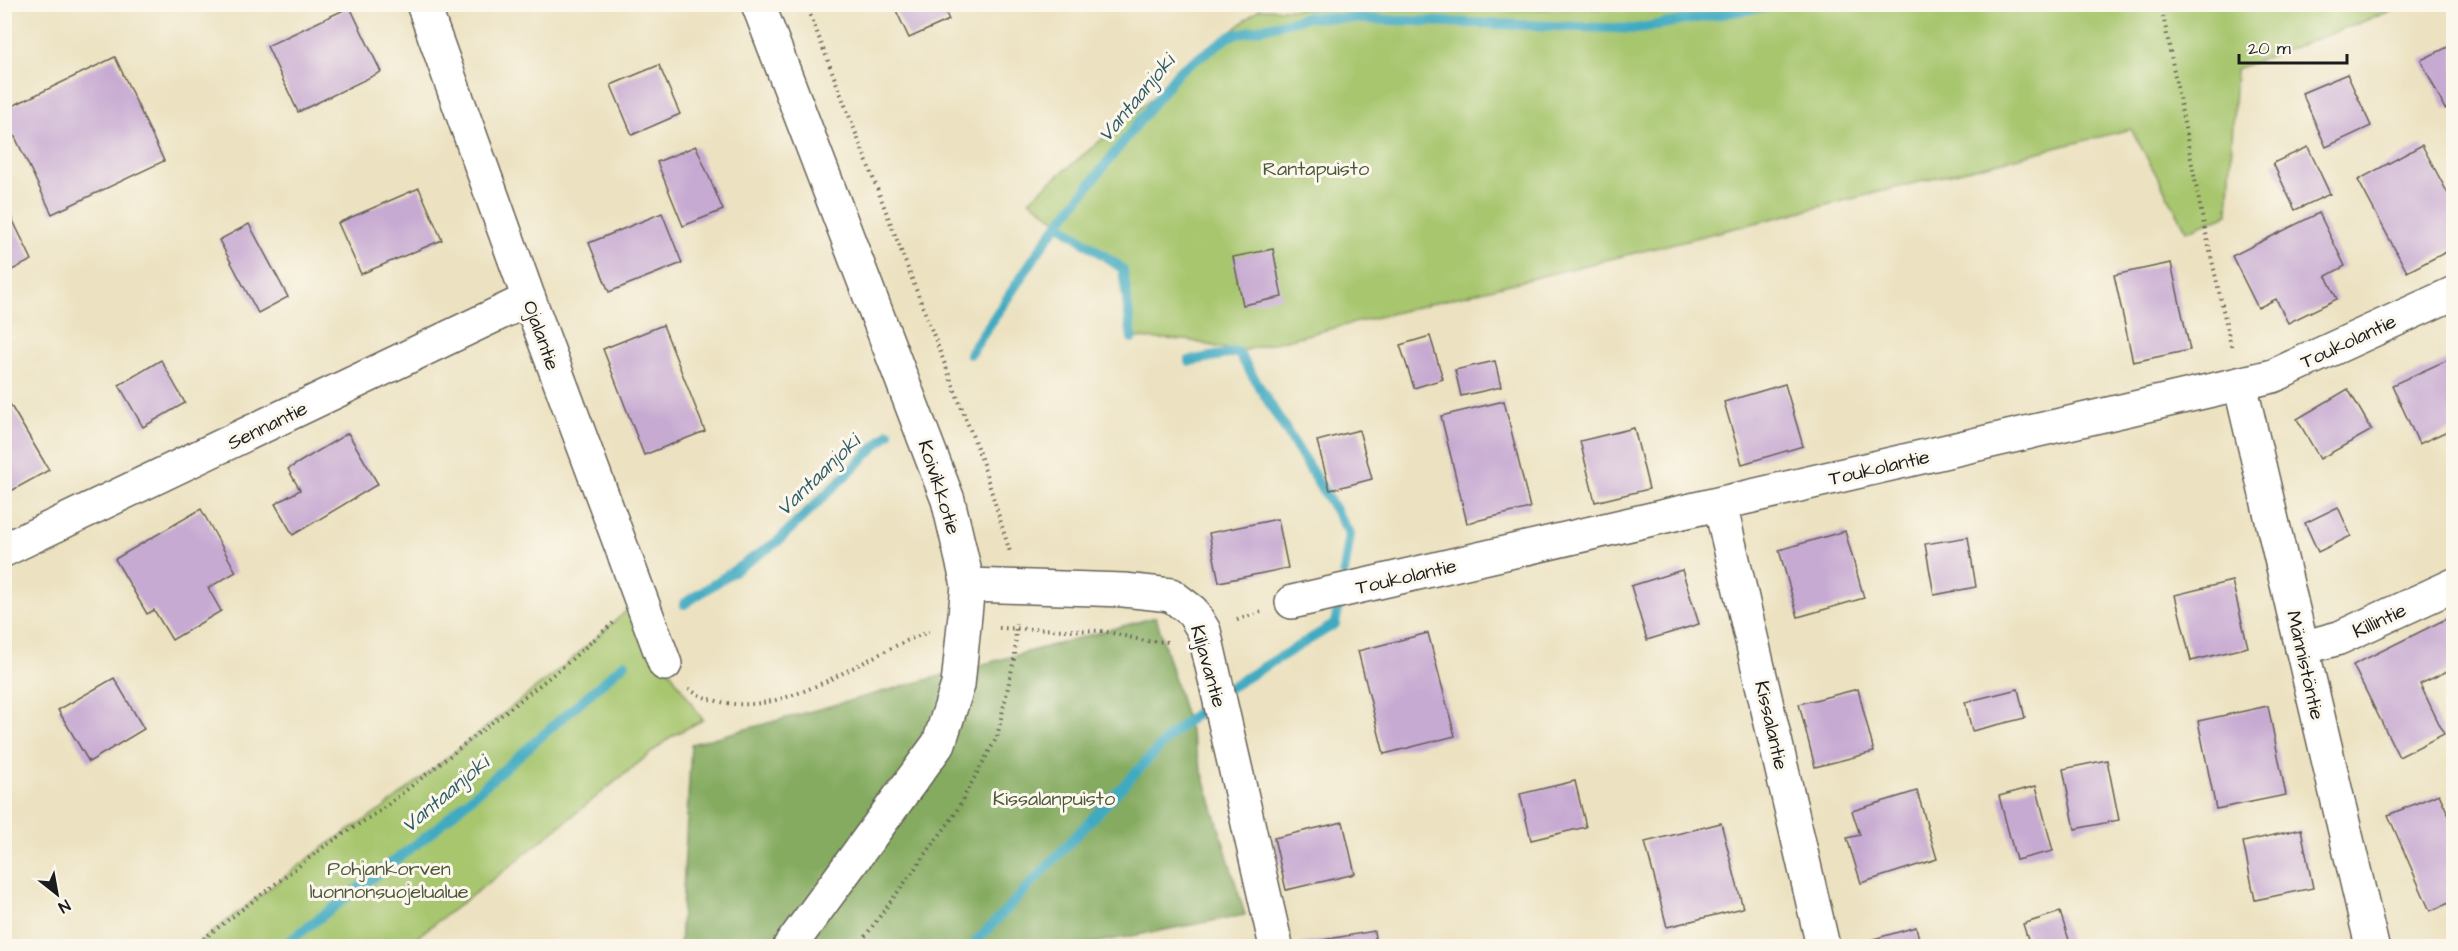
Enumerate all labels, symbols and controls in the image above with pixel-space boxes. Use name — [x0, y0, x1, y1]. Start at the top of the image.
scale bar — [2239, 27, 2347, 65]
text: 20 m — [2248, 36, 2291, 61]
water label: Vantaanjoki — [1091, 46, 1183, 148]
park label: Rantapuisto — [1263, 155, 1369, 183]
street label: Ojalantie — [516, 297, 567, 374]
street label: Toukolantie — [2296, 307, 2401, 376]
street label: Sennantie — [223, 394, 312, 457]
water label: Vantaanjoki — [770, 426, 869, 523]
street label: Koivikkotie — [911, 437, 967, 538]
street label: Toukolantie — [1826, 443, 1933, 493]
street label: Toukolantie — [1353, 552, 1460, 602]
street label: Killintie — [2348, 596, 2411, 646]
street label: Männistöntie — [2279, 608, 2331, 723]
street label: Kiljavantie — [1183, 622, 1233, 711]
street label: Kissalantie — [1747, 678, 1795, 773]
water label: Vantaanjoki — [395, 747, 498, 840]
park label: Kissalanpuisto — [993, 785, 1115, 813]
park label: Pohjankorven luonnonsuojelualue — [309, 855, 469, 906]
north arrow — [27, 864, 87, 924]
text: N — [54, 894, 74, 918]

